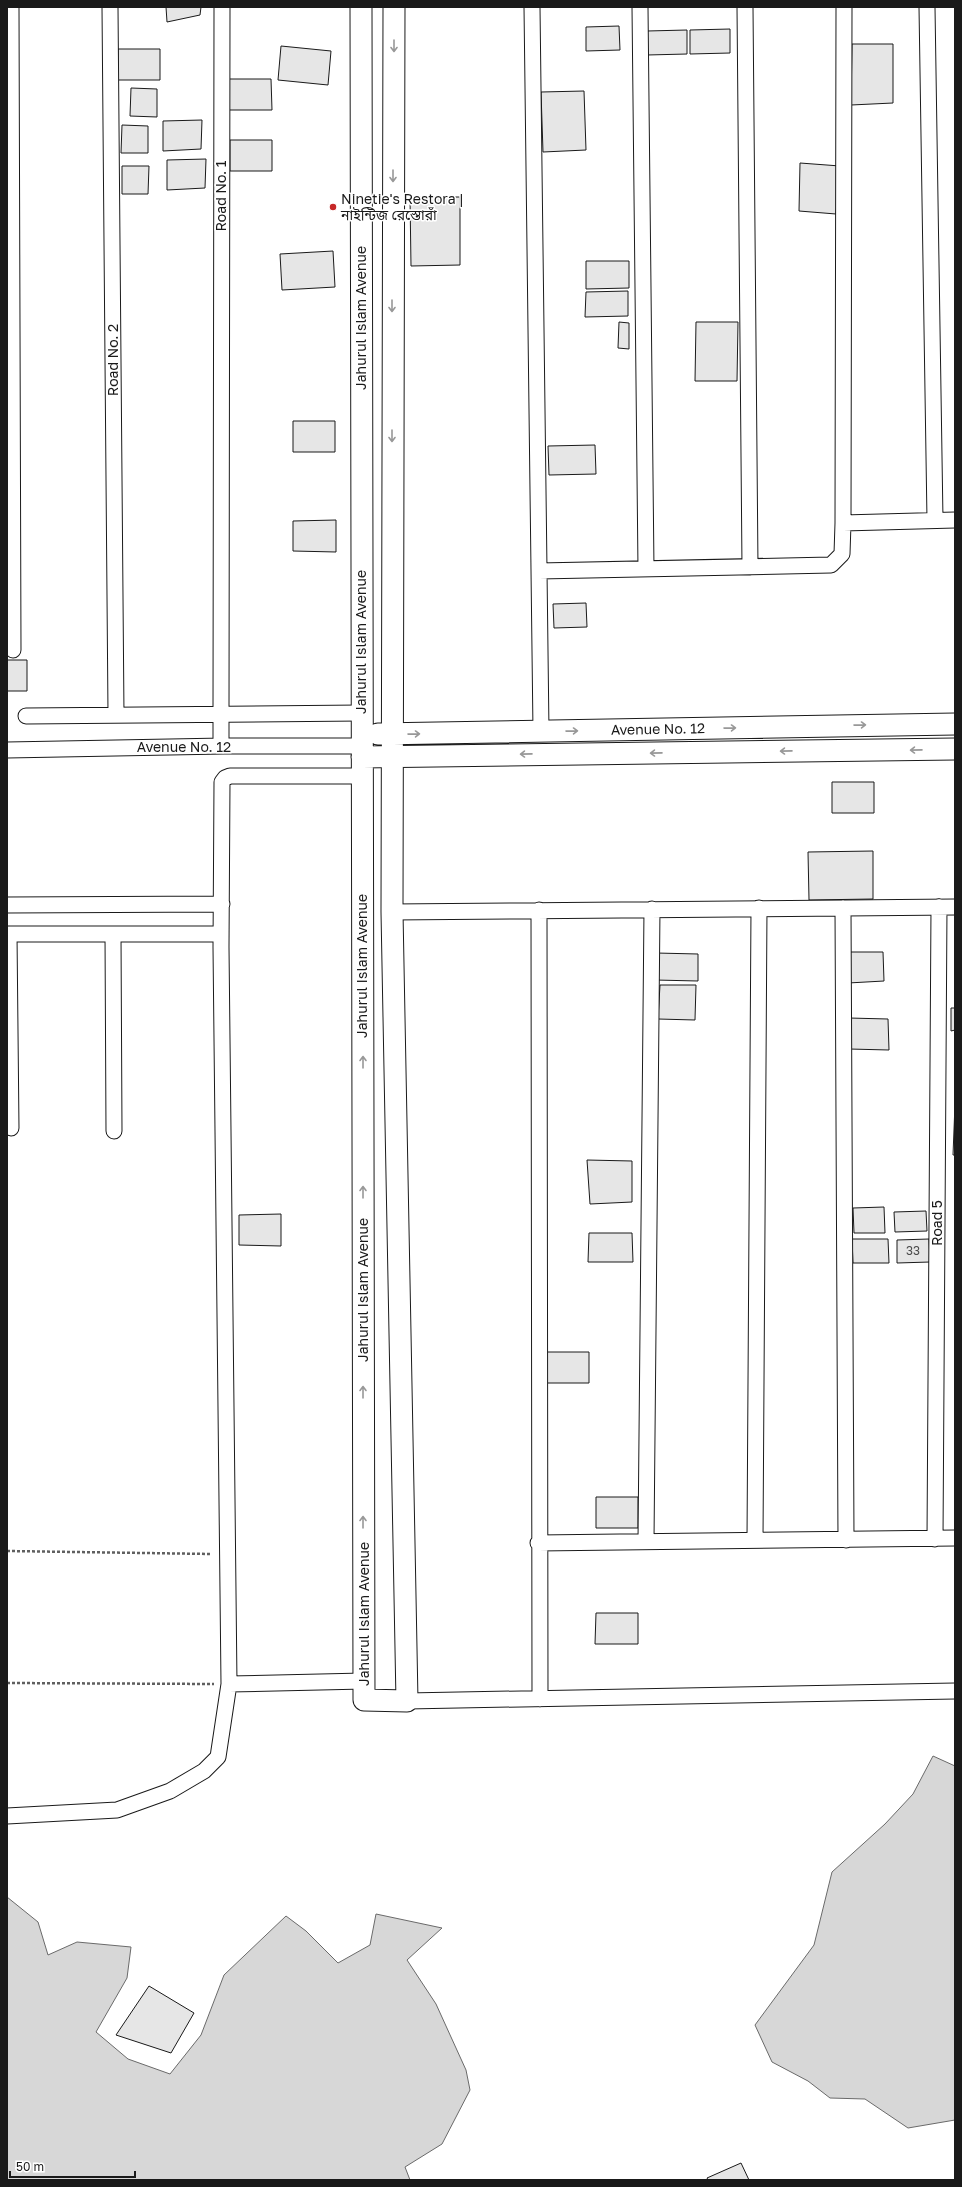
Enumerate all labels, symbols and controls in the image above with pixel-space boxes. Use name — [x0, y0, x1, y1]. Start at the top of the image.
one-way arrow — [390, 39, 398, 52]
street label: Road No. 1 — [212, 160, 229, 232]
one-way arrow — [389, 169, 397, 182]
place label: Ninetie's Restora | নাইন্টিজ রেস্তোরাঁ — [340, 190, 464, 223]
marker: Ninetie's Restora | নাইন্টিজ রেস্তোরাঁ — [328, 202, 338, 212]
street label: Jahurul Islam Avenue — [352, 246, 369, 390]
one-way arrow — [388, 299, 396, 312]
street label: Road No. 2 — [104, 324, 121, 396]
one-way arrow — [388, 429, 396, 442]
street label: Jahurul Islam Avenue — [352, 570, 369, 714]
street label: Avenue No. 12 — [611, 719, 705, 738]
one-way arrow — [853, 722, 866, 729]
one-way arrow — [723, 724, 736, 732]
one-way arrow — [565, 727, 578, 735]
one-way arrow — [407, 730, 420, 738]
street label: Avenue No. 12 — [137, 738, 231, 755]
one-way arrow — [910, 746, 923, 754]
one-way arrow — [780, 747, 793, 755]
one-way arrow — [650, 749, 663, 757]
one-way arrow — [520, 750, 533, 758]
street label: Jahurul Islam Avenue — [353, 894, 370, 1038]
one-way arrow — [359, 1056, 367, 1069]
one-way arrow — [359, 1186, 367, 1199]
street label: Road 5 — [928, 1200, 945, 1246]
street label: Jahurul Islam Avenue — [354, 1218, 371, 1362]
house number: 33 — [906, 1243, 920, 1258]
one-way arrow — [359, 1386, 367, 1399]
one-way arrow — [359, 1516, 367, 1529]
street label: Jahurul Islam Avenue — [355, 1542, 372, 1686]
scale bar — [10, 2153, 135, 2179]
text: 50 m — [16, 2159, 44, 2174]

